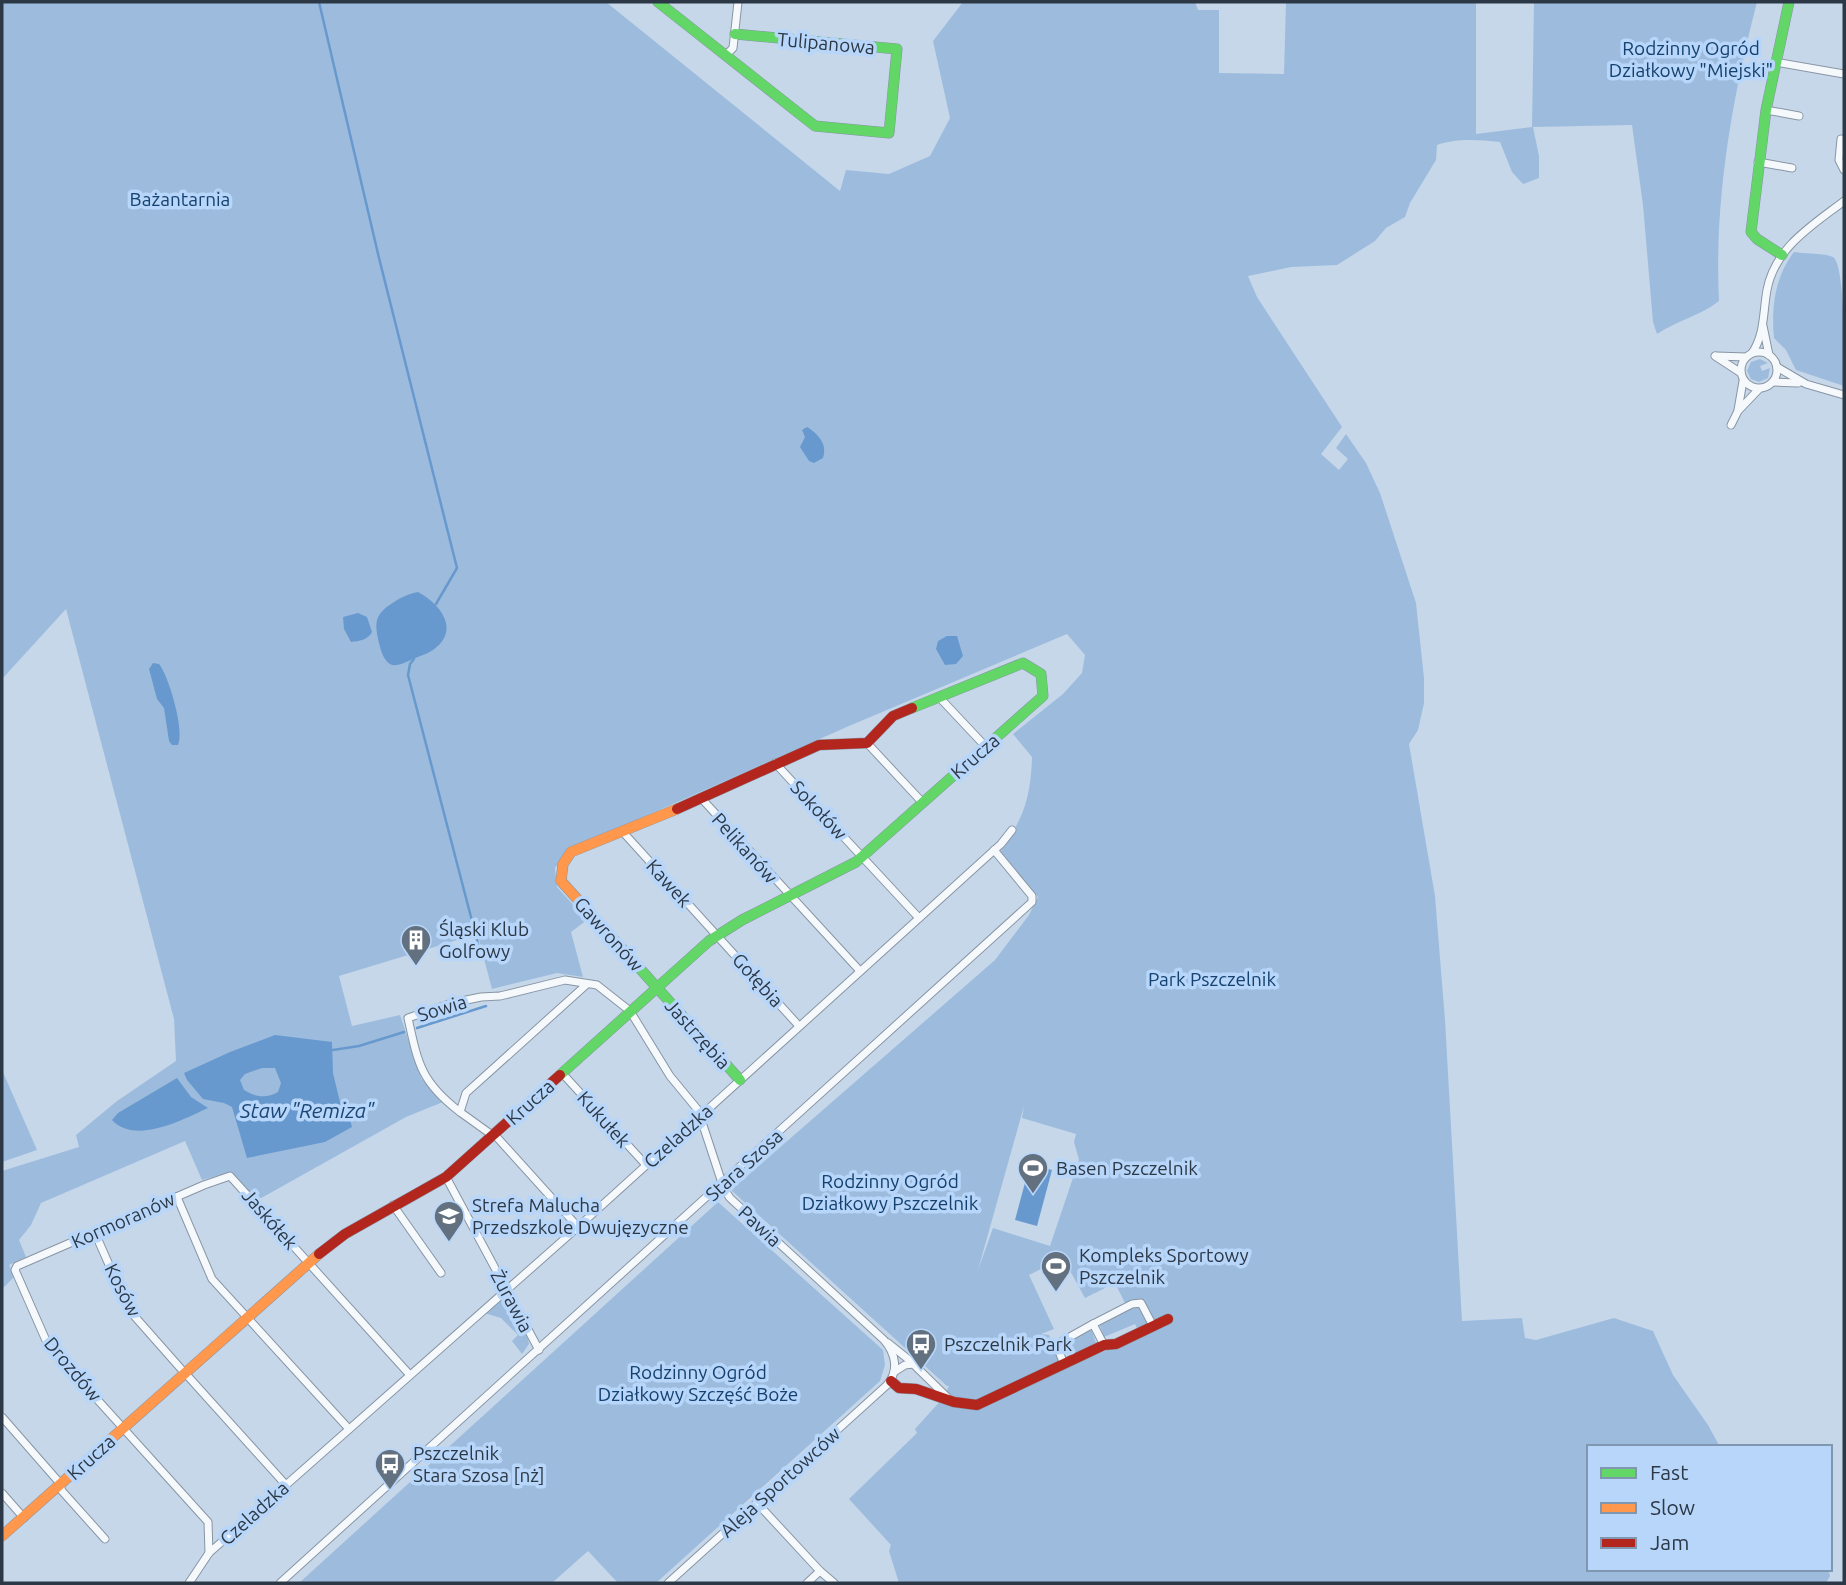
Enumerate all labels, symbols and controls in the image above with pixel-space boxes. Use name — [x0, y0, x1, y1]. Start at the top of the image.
street label: Tulipanowa — [776, 28, 876, 58]
park label: Rodzinny Ogród Działkowy "Miejski" — [1609, 37, 1773, 81]
park label: Bażantarnia — [130, 188, 230, 210]
street label: Krucza — [946, 729, 1004, 783]
street label: Sokołów — [786, 776, 852, 844]
street label: Pelikanów — [708, 808, 782, 888]
street label: Kawek — [642, 855, 696, 912]
street label: Gawronów — [570, 892, 648, 976]
place label: Śląski Klub Golfowy — [439, 918, 529, 962]
building icon: Śląski Klub Golfowy — [399, 923, 433, 967]
street label: Gołębia — [728, 949, 788, 1011]
park label: Park Pszczelnik — [1148, 968, 1276, 990]
street label: Sowia — [415, 990, 469, 1026]
street label: Jastrzębia — [661, 994, 735, 1074]
street label: Krucza — [501, 1075, 559, 1129]
street label: Kukułek — [573, 1086, 635, 1152]
water label: Staw "Remiza" — [239, 1098, 375, 1122]
street label: Czeladzka — [639, 1099, 717, 1173]
street label: Stara Szosa — [701, 1125, 787, 1205]
sports icon: Basen Pszczelnik — [1016, 1151, 1050, 1195]
place label: Basen Pszczelnik — [1056, 1157, 1198, 1179]
park label: Rodzinny Ogród Działkowy Pszczelnik — [802, 1170, 979, 1214]
street label: Jaskółek — [238, 1184, 302, 1254]
street label: Kormoranów — [68, 1187, 178, 1253]
place label: Strefa Malucha Przedszkole Dwujęzyczne — [472, 1194, 689, 1238]
school or university icon: Strefa Malucha Przedszkole Dwujęzyczne — [432, 1199, 466, 1243]
street label: Pawia — [734, 1201, 786, 1251]
place label: Kompleks Sportowy Pszczelnik — [1079, 1244, 1249, 1288]
sports icon: Kompleks Sportowy Pszczelnik — [1039, 1249, 1073, 1293]
street label: Kosów — [100, 1260, 146, 1320]
street label: Żurawia — [486, 1266, 538, 1336]
bus stop icon: Pszczelnik Park — [904, 1327, 938, 1371]
street label: Drozdów — [40, 1332, 106, 1406]
place label: Pszczelnik Park — [944, 1333, 1073, 1355]
park label: Rodzinny Ogród Działkowy Szczęść Boże — [598, 1361, 798, 1405]
street label: Aleja Sportowców — [715, 1422, 845, 1542]
street label: Krucza — [62, 1430, 120, 1484]
place label: Pszczelnik Stara Szosa [nż] — [413, 1442, 545, 1486]
legend — [1587, 1445, 1832, 1571]
bus stop icon: Pszczelnik Stara Szosa [nż] — [373, 1447, 407, 1491]
text: Fast — [1650, 1460, 1688, 1484]
street label: Czeladzka — [215, 1476, 293, 1550]
text: Slow — [1650, 1495, 1695, 1519]
text: Jam — [1650, 1530, 1689, 1554]

